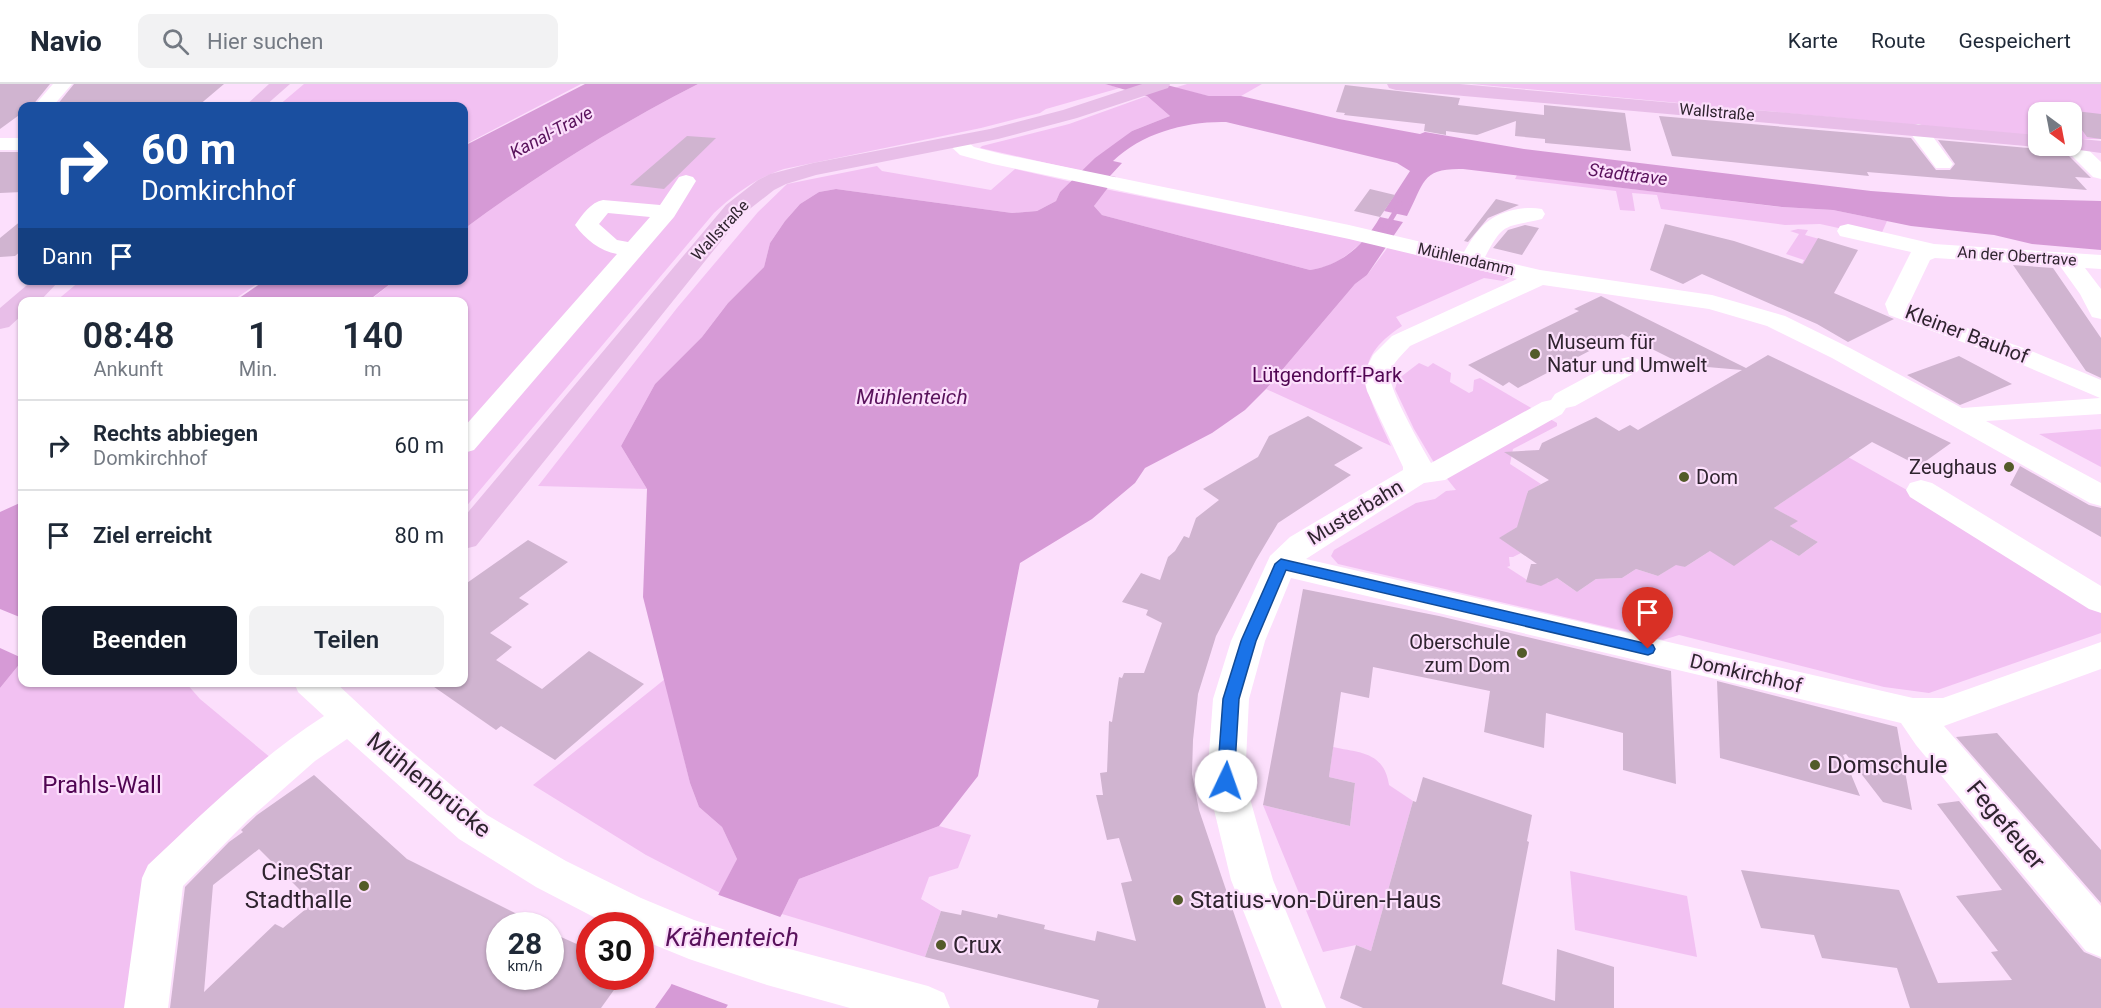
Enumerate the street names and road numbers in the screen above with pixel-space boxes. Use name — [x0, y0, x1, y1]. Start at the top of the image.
street label: Wallstraße — [1678, 99, 1756, 125]
street label: Wallstraße — [687, 196, 753, 264]
street label: Mühlendamm — [1416, 239, 1516, 279]
street label: An der Obertrave — [1957, 242, 2077, 270]
street label: Kleiner Bauhof — [1902, 300, 2032, 369]
street label: Musterbahn — [1303, 474, 1407, 550]
street label: Domkirchhof — [1688, 648, 1805, 698]
street label: Mühlenbrücke — [361, 727, 497, 843]
street label: Fegefeuer — [1961, 775, 2051, 875]

